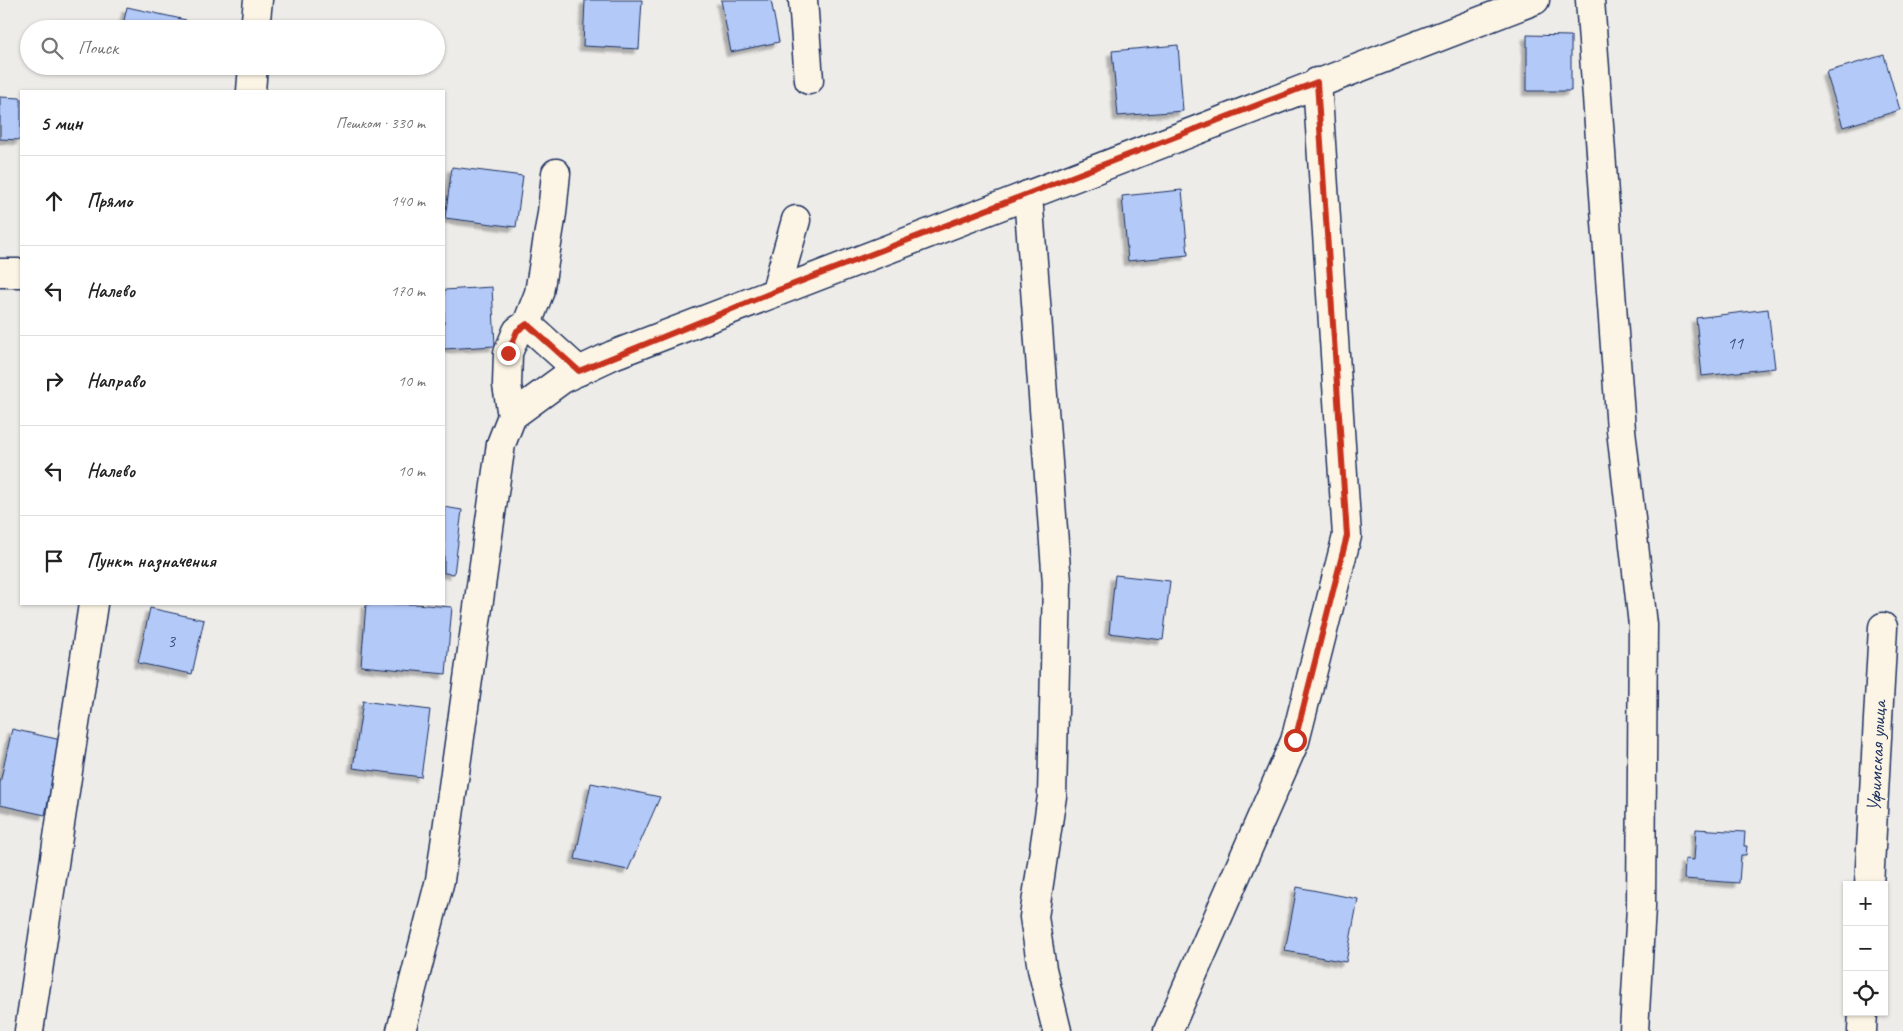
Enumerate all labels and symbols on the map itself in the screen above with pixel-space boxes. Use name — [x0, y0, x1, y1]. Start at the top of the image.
house number: 11 — [1727, 332, 1744, 354]
route end — [497, 342, 520, 365]
house number: 3 — [167, 630, 177, 652]
street label: Уфимская улица — [1861, 698, 1892, 812]
route start — [1284, 729, 1307, 752]

